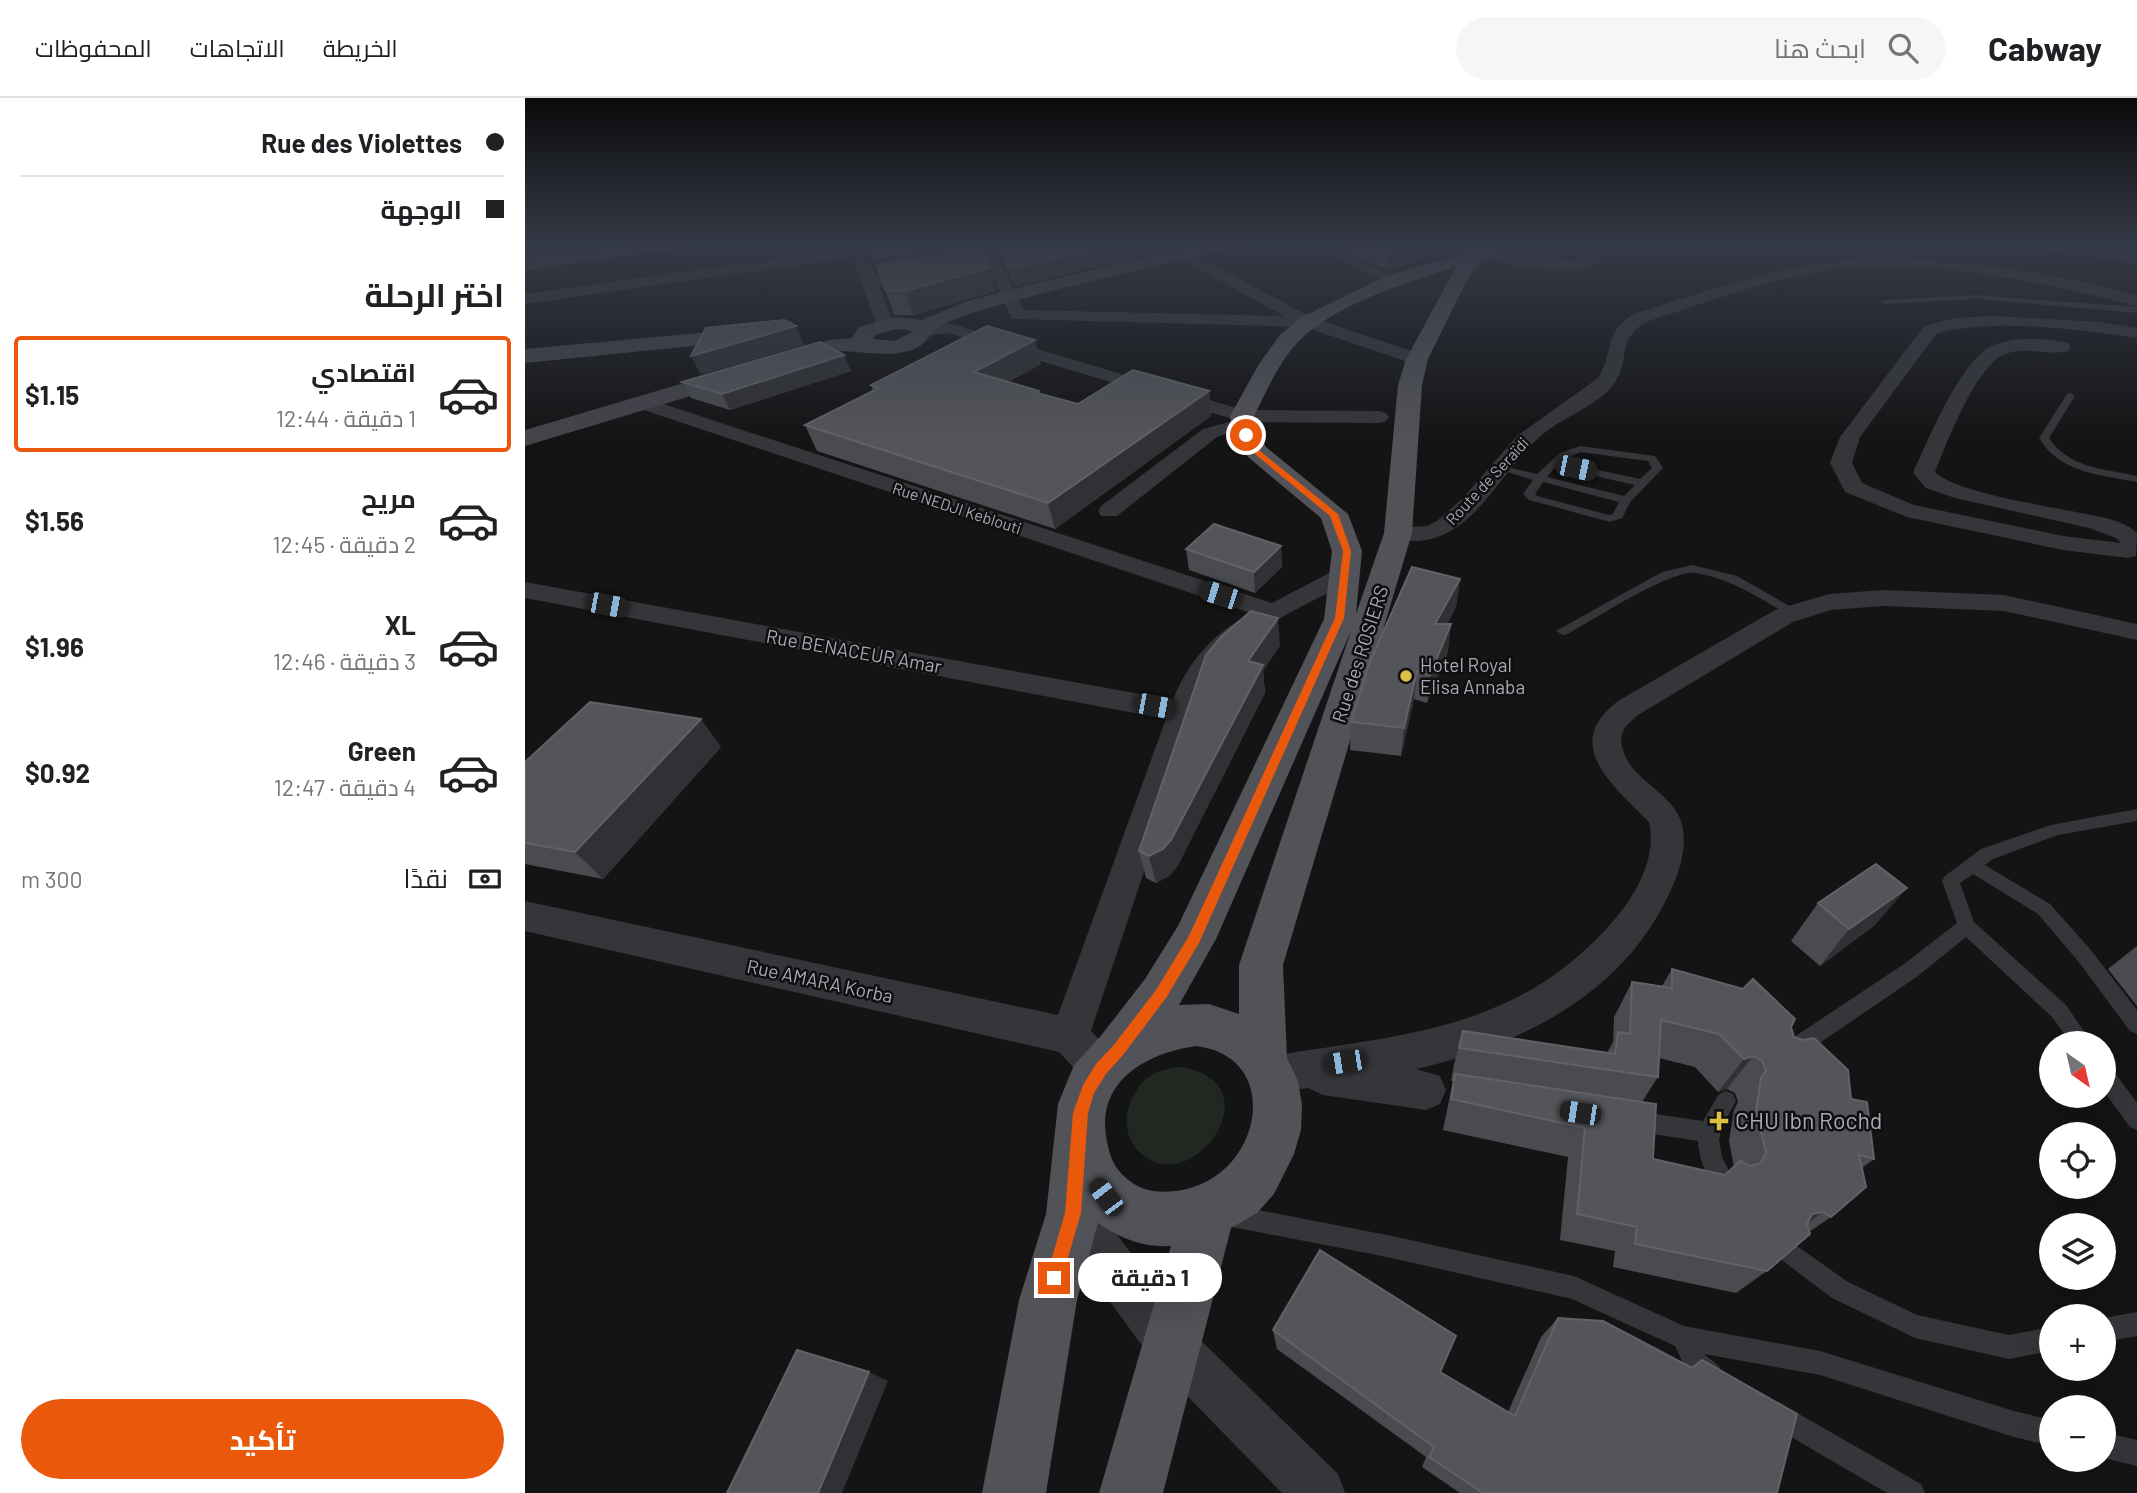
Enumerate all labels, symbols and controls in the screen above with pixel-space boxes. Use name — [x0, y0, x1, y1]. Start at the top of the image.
search box — [1456, 17, 1946, 80]
text: Cabway — [1988, 28, 2102, 68]
icon: search — [1884, 29, 1922, 67]
text: ابحث هنا — [1774, 32, 1866, 63]
text: المحفوظات — [35, 33, 152, 62]
text: الاتجاهات — [190, 33, 285, 62]
text: الخريطة — [323, 33, 398, 62]
text: Rue des Violettes — [261, 127, 462, 158]
text: الوجهة — [381, 193, 462, 224]
text: اختر الرحلة — [365, 275, 504, 313]
text: اقتصادي — [311, 356, 416, 387]
icon: car — [437, 363, 500, 426]
text: $1.15 — [25, 379, 79, 410]
text: 1 دقيقة · 12:44 — [276, 404, 416, 432]
route start — [1230, 419, 1262, 451]
street label: Route de Seraïdi — [1441, 433, 1532, 528]
car — [1554, 453, 1599, 483]
street label: Rue NEDJI Keblouti — [890, 478, 1024, 537]
text: مريح — [361, 482, 416, 513]
icon: car — [437, 489, 500, 552]
text: $1.56 — [25, 505, 84, 536]
text: 2 دقيقة · 12:45 — [273, 530, 416, 558]
car — [1197, 579, 1244, 611]
street label: Rue des ROSIERS — [1327, 582, 1393, 725]
car — [585, 591, 630, 619]
text: XL — [385, 609, 416, 640]
icon: car — [437, 615, 500, 678]
street label: Rue BENACEUR Amar — [764, 624, 944, 677]
text: $1.96 — [25, 631, 84, 662]
text: 3 دقيقة · 12:46 — [273, 647, 416, 675]
place label: Hotel Royal Elisa Annaba — [1420, 653, 1525, 698]
marker: Hotel Royal Elisa Annaba — [1398, 668, 1414, 684]
car — [1133, 692, 1178, 720]
text: Green — [348, 735, 416, 766]
icon: car — [437, 741, 500, 804]
text: $0.92 — [25, 757, 90, 788]
text: 4 دقيقة · 12:47 — [274, 773, 416, 801]
icon: cash — [466, 860, 504, 898]
text: نقدًا — [404, 862, 448, 893]
text: 300 m — [21, 865, 82, 893]
street label: Rue AMARA Korba — [745, 954, 895, 1007]
north arrow — [2039, 1031, 2116, 1108]
map controls — [2039, 1031, 2116, 1472]
car — [1323, 1048, 1368, 1076]
car — [1558, 1099, 1603, 1127]
place label: CHU Ibn Rochd — [1735, 1106, 1882, 1134]
marker: CHU Ibn Rochd — [1709, 1111, 1729, 1131]
button: locate — [2039, 1122, 2116, 1199]
car — [1085, 1174, 1128, 1220]
button: layers — [2039, 1213, 2116, 1290]
callout: 1 دقيقة — [1079, 1254, 1222, 1302]
route end — [1038, 1262, 1070, 1294]
text: 1 دقيقة — [1111, 1263, 1189, 1291]
button: + — [2039, 1304, 2116, 1381]
button: − — [2039, 1395, 2116, 1472]
button: تأكيد — [21, 1399, 504, 1479]

